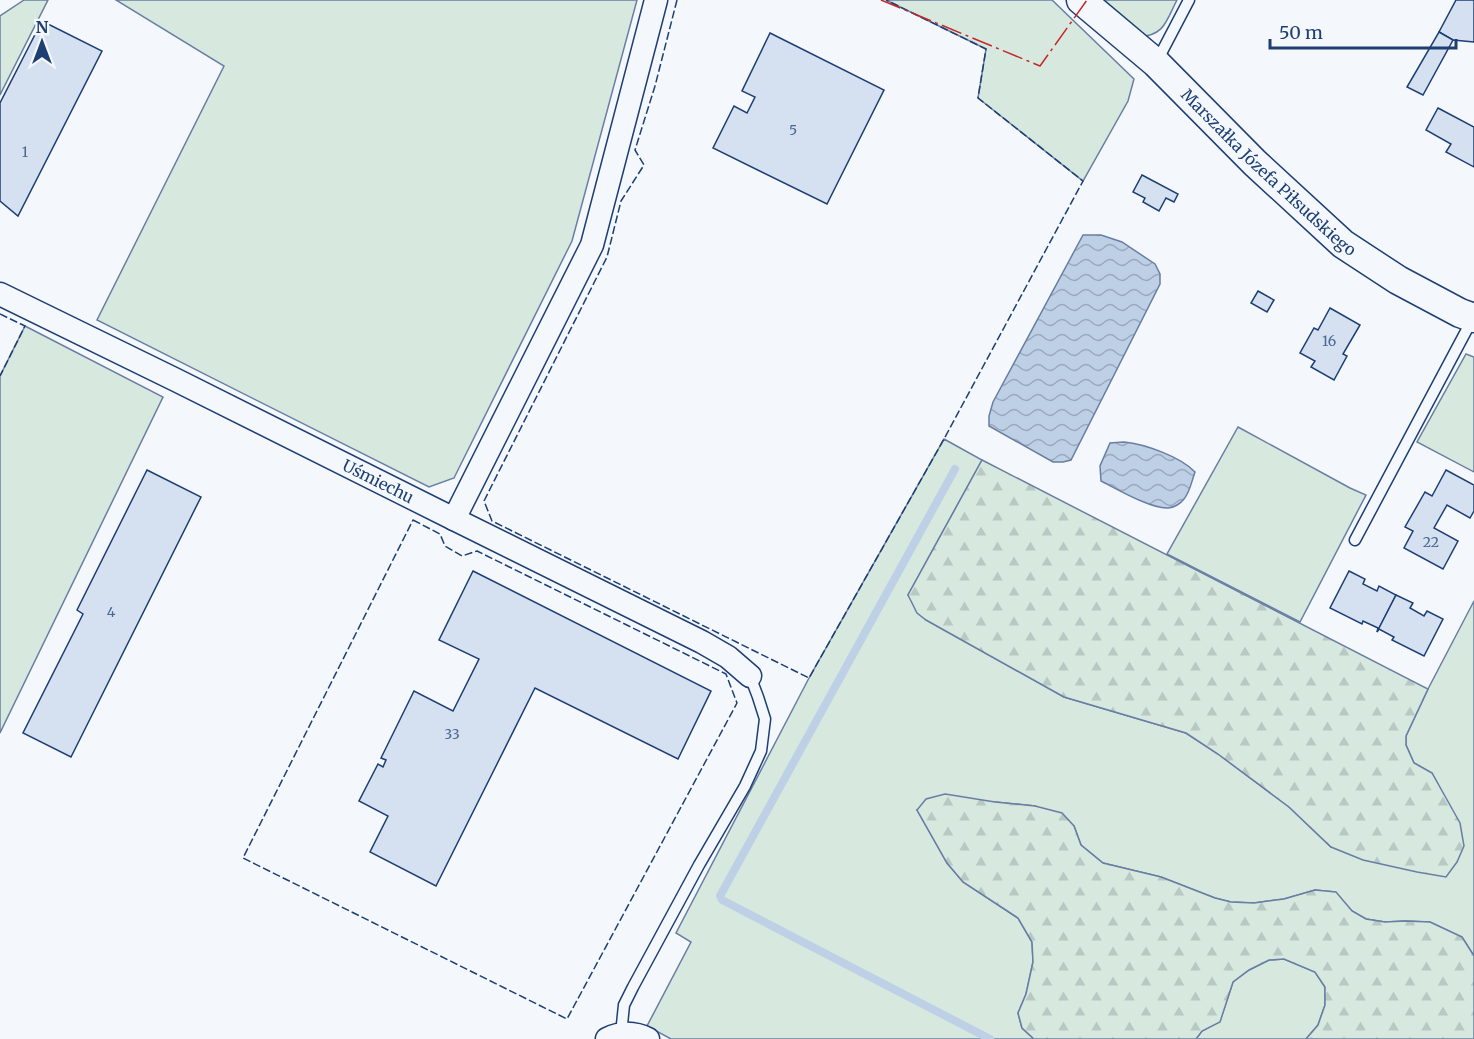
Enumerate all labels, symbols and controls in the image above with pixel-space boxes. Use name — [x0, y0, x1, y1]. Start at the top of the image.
north arrow — [12, 12, 72, 72]
scale bar — [1270, 12, 1456, 50]
text: N — [36, 17, 49, 37]
text: 50 m — [1279, 21, 1323, 44]
street label: Marszałka Józefa Piłsudskiego — [1177, 84, 1360, 260]
house number: 5 — [789, 121, 797, 139]
house number: 1 — [22, 143, 28, 161]
house number: 16 — [1322, 332, 1336, 350]
street label: Uśmiechu — [339, 455, 417, 507]
house number: 22 — [1423, 533, 1439, 551]
house number: 4 — [107, 603, 116, 621]
house number: 33 — [444, 725, 460, 743]

